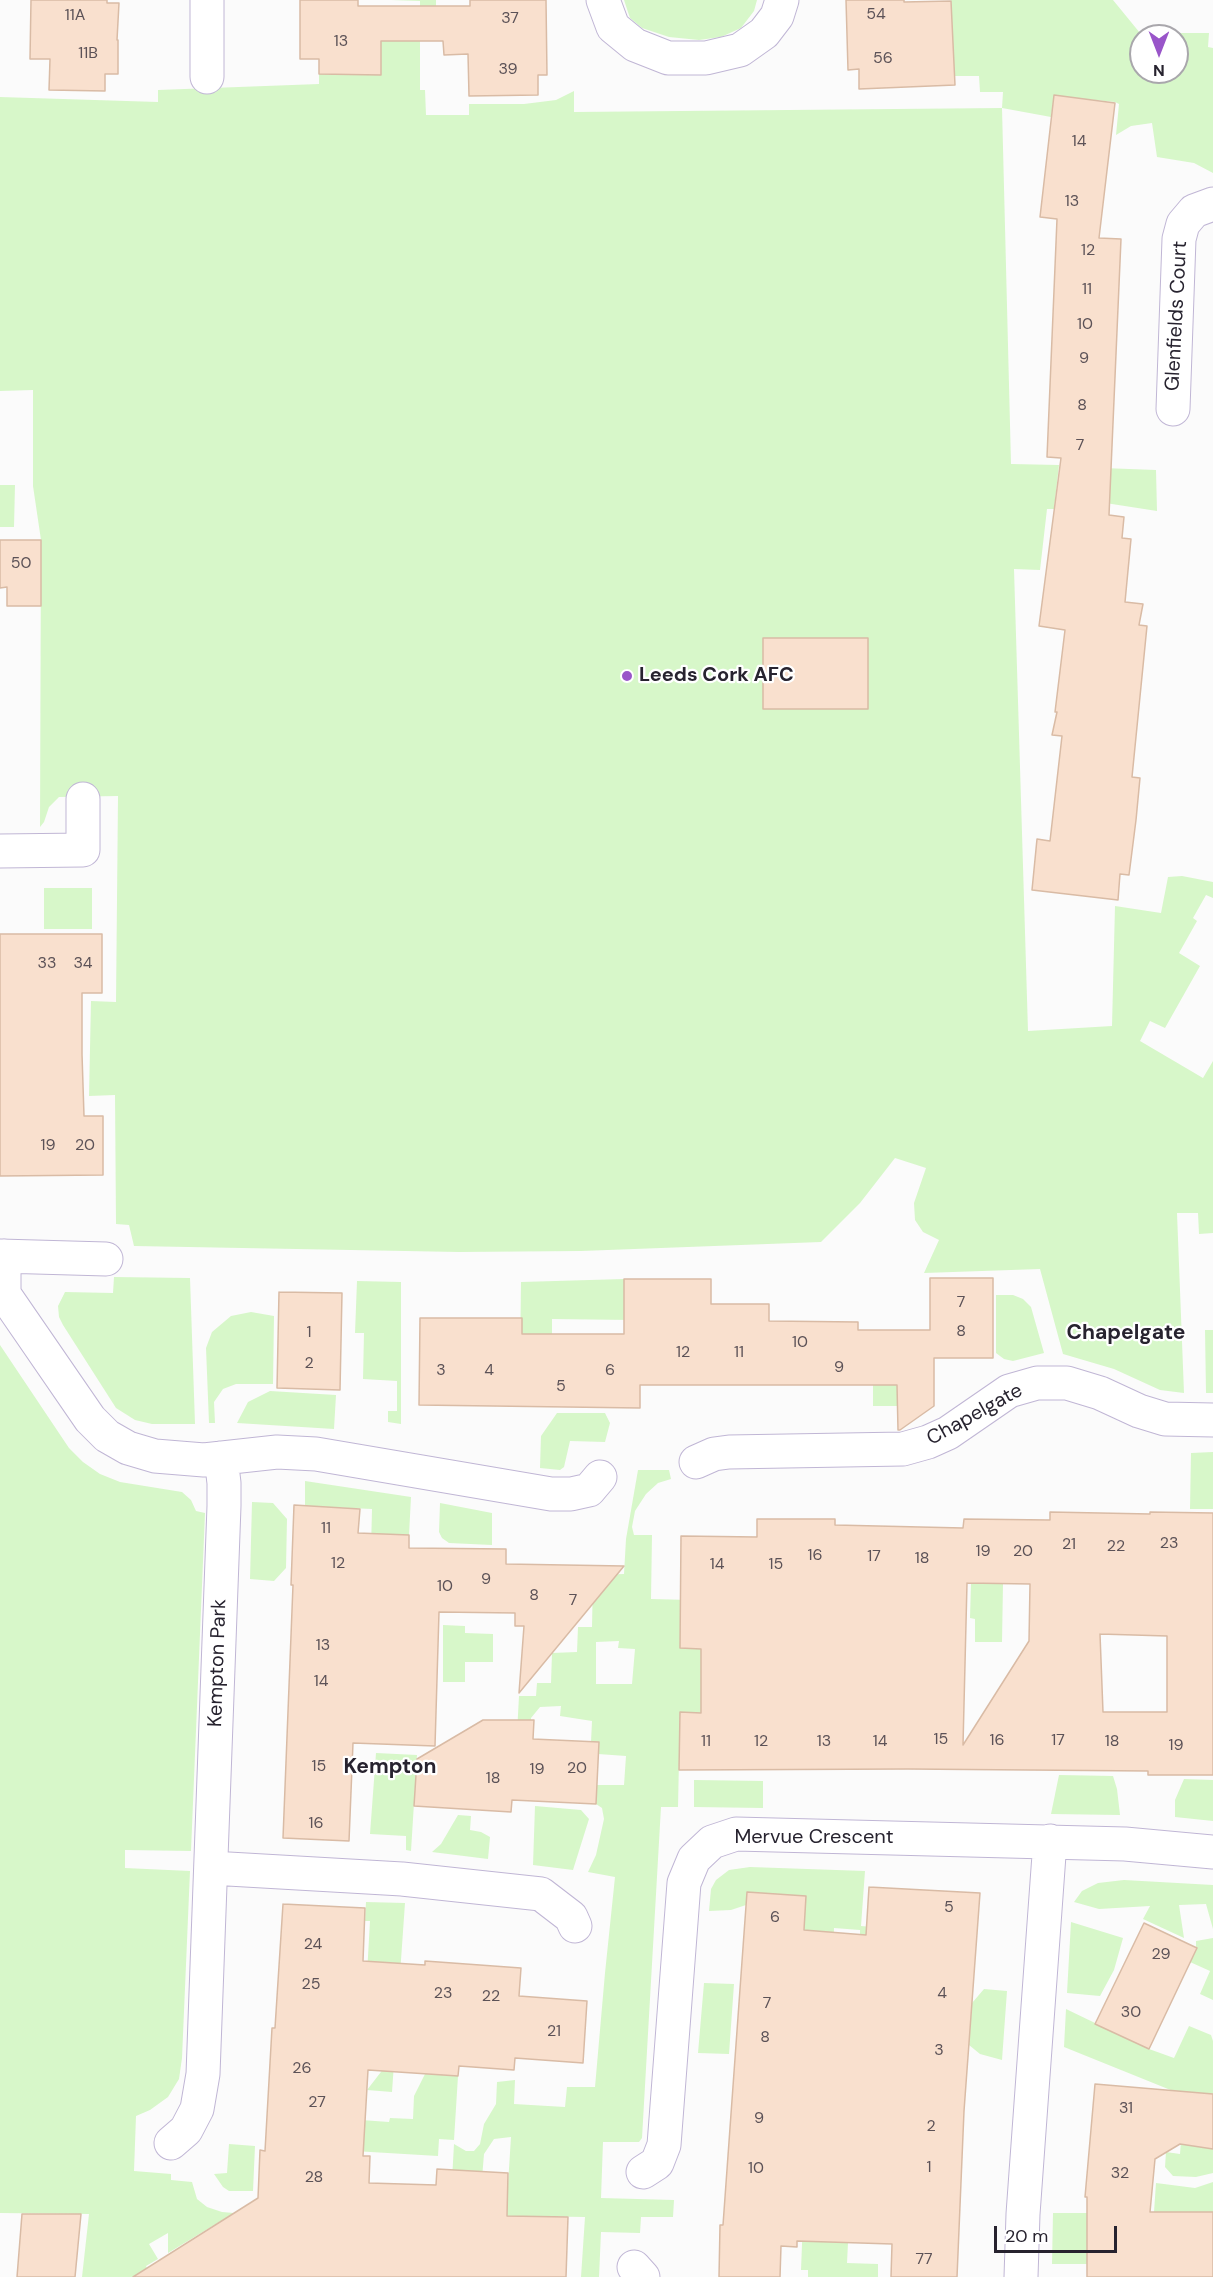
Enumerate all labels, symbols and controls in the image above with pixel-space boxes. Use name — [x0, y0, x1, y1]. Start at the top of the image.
house number: 54 — [866, 5, 886, 25]
house number: 11A — [65, 6, 85, 26]
house number: 37 — [501, 9, 519, 29]
north arrow — [1129, 24, 1189, 84]
house number: 13 — [334, 32, 348, 52]
house number: 11B — [78, 44, 98, 64]
house number: 56 — [873, 49, 893, 69]
house number: 39 — [498, 60, 518, 80]
text: N — [1153, 60, 1165, 81]
house number: 14 — [1072, 132, 1086, 152]
house number: 13 — [1065, 192, 1079, 212]
street label: Glenfields Court — [1161, 240, 1193, 392]
house number: 12 — [1081, 241, 1095, 261]
house number: 11 — [1082, 280, 1092, 300]
house number: 10 — [1077, 315, 1093, 335]
house number: 9 — [1079, 349, 1089, 369]
house number: 8 — [1077, 396, 1087, 416]
house number: 7 — [1076, 436, 1084, 456]
house number: 50 — [11, 554, 31, 574]
place label: Leeds Cork AFC — [639, 664, 794, 688]
marker: Leeds Cork AFC — [620, 669, 634, 683]
house number: 33 — [38, 954, 56, 974]
house number: 34 — [73, 954, 93, 974]
house number: 19 — [40, 1136, 56, 1156]
house number: 20 — [75, 1136, 95, 1156]
house number: 7 — [957, 1293, 965, 1313]
district label: Chapelgate — [1067, 1320, 1185, 1346]
house number: 8 — [956, 1322, 966, 1342]
house number: 1 — [307, 1323, 311, 1343]
house number: 10 — [792, 1333, 808, 1353]
house number: 12 — [676, 1343, 690, 1363]
house number: 11 — [734, 1343, 744, 1363]
house number: 2 — [304, 1354, 314, 1374]
house number: 9 — [834, 1358, 844, 1378]
house number: 3 — [436, 1361, 446, 1381]
house number: 4 — [484, 1361, 494, 1381]
house number: 6 — [605, 1361, 615, 1381]
house number: 5 — [556, 1377, 566, 1397]
street label: Chapelgate — [923, 1379, 1027, 1451]
house number: 11 — [321, 1519, 331, 1539]
house number: 23 — [1160, 1534, 1178, 1554]
house number: 21 — [1062, 1535, 1076, 1555]
house number: 22 — [1107, 1537, 1125, 1557]
house number: 19 — [975, 1542, 991, 1562]
house number: 20 — [1013, 1542, 1033, 1562]
house number: 16 — [807, 1546, 823, 1566]
house number: 17 — [867, 1547, 881, 1567]
house number: 18 — [915, 1549, 929, 1569]
house number: 12 — [331, 1554, 345, 1574]
house number: 14 — [710, 1555, 724, 1575]
house number: 15 — [769, 1555, 783, 1575]
house number: 9 — [481, 1570, 491, 1590]
house number: 10 — [437, 1577, 453, 1597]
house number: 8 — [529, 1586, 539, 1606]
house number: 7 — [569, 1591, 577, 1611]
street label: Kempton Park — [204, 1599, 232, 1727]
house number: 13 — [316, 1636, 330, 1656]
house number: 14 — [314, 1672, 328, 1692]
house number: 15 — [934, 1730, 948, 1750]
house number: 16 — [989, 1731, 1005, 1751]
house number: 17 — [1051, 1731, 1065, 1751]
house number: 11 — [701, 1732, 711, 1752]
house number: 12 — [754, 1732, 768, 1752]
house number: 13 — [817, 1732, 831, 1752]
house number: 14 — [873, 1732, 887, 1752]
house number: 18 — [1105, 1732, 1119, 1752]
house number: 19 — [1168, 1736, 1184, 1756]
district label: Kempton — [343, 1754, 437, 1780]
house number: 15 — [312, 1757, 326, 1777]
house number: 20 — [567, 1759, 587, 1779]
house number: 19 — [529, 1760, 545, 1780]
house number: 18 — [486, 1769, 500, 1789]
house number: 16 — [308, 1814, 324, 1834]
street label: Mervue Crescent — [734, 1826, 894, 1850]
house number: 5 — [944, 1898, 954, 1918]
house number: 6 — [770, 1908, 780, 1928]
house number: 24 — [304, 1935, 322, 1955]
house number: 29 — [1151, 1945, 1171, 1965]
house number: 25 — [302, 1975, 320, 1995]
house number: 23 — [434, 1984, 452, 2004]
house number: 4 — [937, 1984, 947, 2004]
house number: 22 — [482, 1987, 500, 2007]
house number: 7 — [763, 1994, 771, 2014]
house number: 30 — [1121, 2003, 1141, 2023]
house number: 21 — [547, 2022, 561, 2042]
house number: 8 — [760, 2028, 770, 2048]
house number: 3 — [934, 2041, 944, 2061]
house number: 26 — [292, 2059, 312, 2079]
house number: 27 — [308, 2093, 326, 2113]
house number: 31 — [1119, 2099, 1133, 2119]
house number: 9 — [754, 2109, 764, 2129]
house number: 2 — [926, 2117, 936, 2137]
house number: 1 — [927, 2158, 931, 2178]
house number: 10 — [748, 2159, 764, 2179]
house number: 32 — [1111, 2164, 1129, 2184]
house number: 28 — [305, 2168, 323, 2188]
scale bar — [997, 2214, 1120, 2252]
text: 20 m — [1005, 2224, 1048, 2248]
house number: 77 — [915, 2250, 933, 2270]

